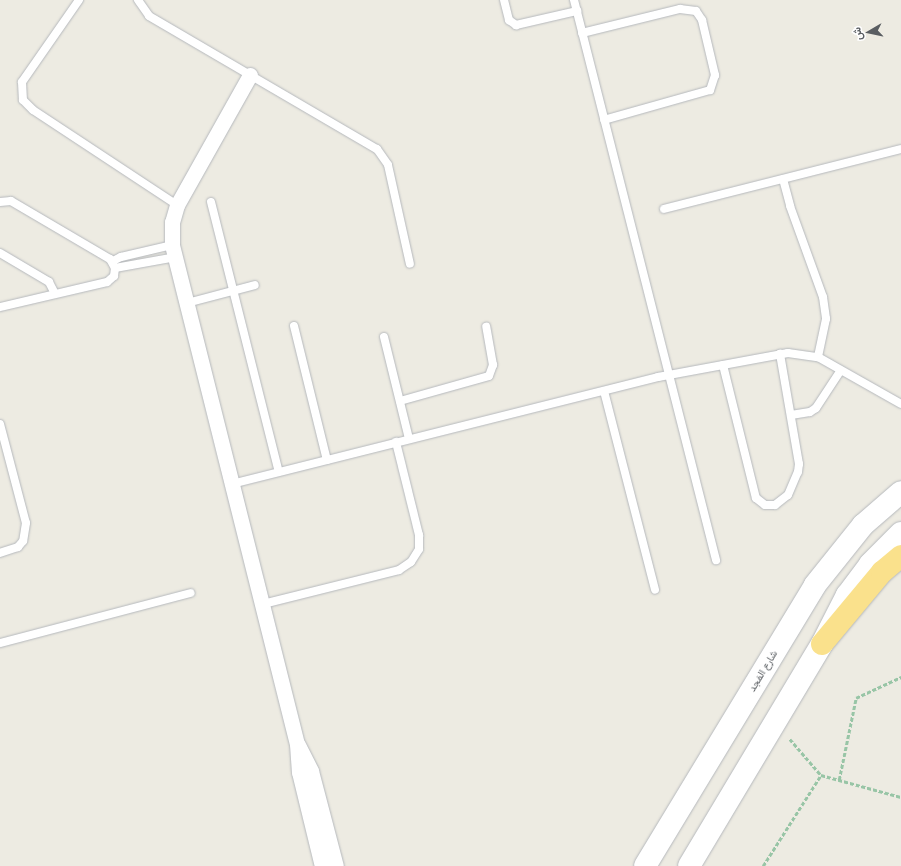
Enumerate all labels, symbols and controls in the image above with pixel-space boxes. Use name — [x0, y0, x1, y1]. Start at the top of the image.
north arrow — [849, 12, 889, 52]
text: ش — [850, 26, 864, 41]
street label: شارع المَجد — [746, 648, 780, 694]

